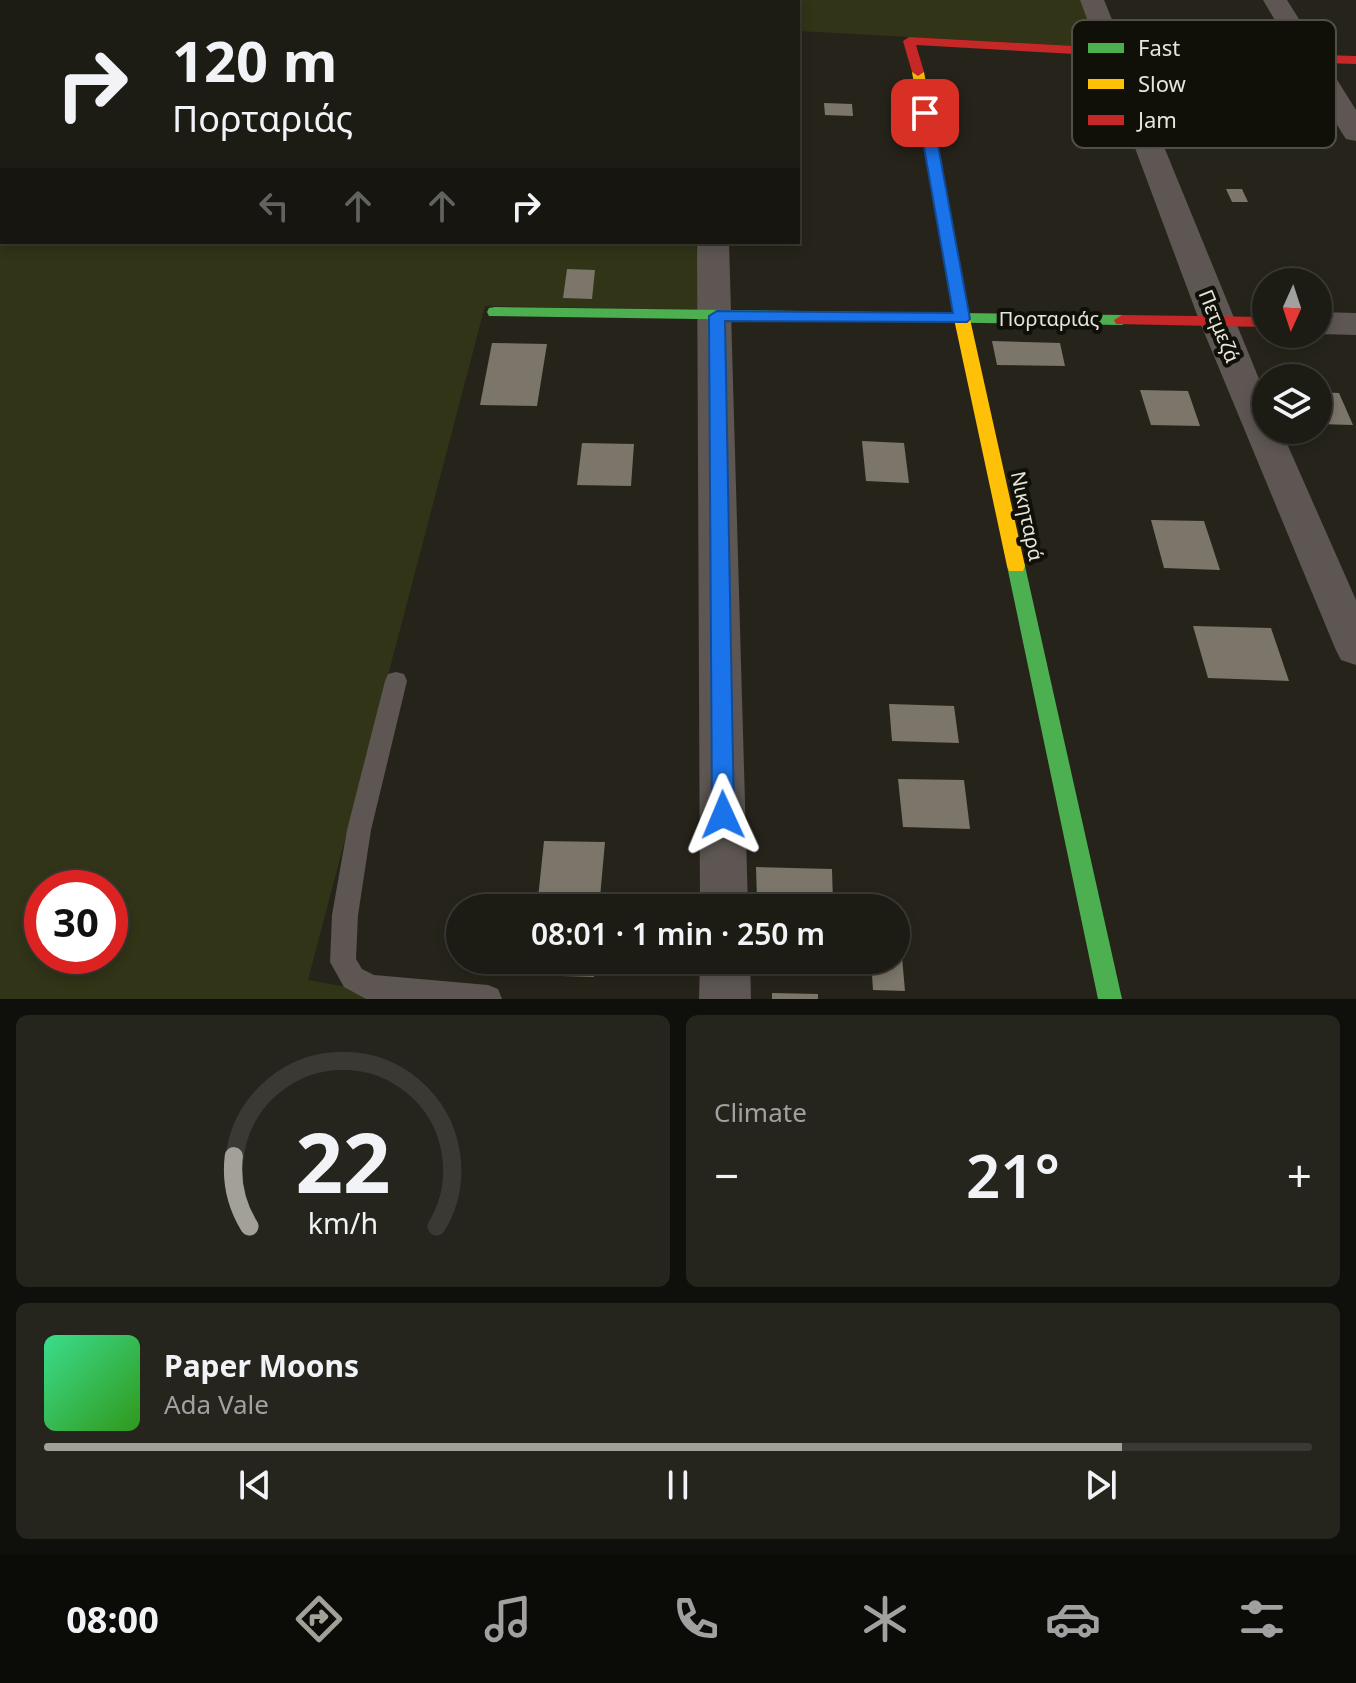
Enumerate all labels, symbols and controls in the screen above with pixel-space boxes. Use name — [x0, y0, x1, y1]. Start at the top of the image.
legend — [1072, 20, 1336, 148]
text: 120 m — [172, 22, 337, 98]
icon: right — [40, 32, 144, 136]
text: Fast — [1138, 32, 1180, 62]
text: Slow — [1138, 68, 1187, 98]
pin — [891, 79, 959, 147]
icon: arrive — [903, 91, 947, 135]
text: Πορταριάς — [172, 94, 353, 143]
text: Jam — [1136, 104, 1177, 134]
icon: left — [252, 184, 296, 228]
icon: ahead — [336, 184, 380, 228]
icon: ahead — [420, 184, 464, 228]
icon: right — [504, 184, 548, 228]
north arrow — [1252, 268, 1332, 348]
map controls — [1252, 268, 1332, 444]
street label: Πετμεζά — [1193, 285, 1247, 367]
street label: Πορταριάς — [999, 305, 1100, 332]
button: layers — [1252, 364, 1332, 444]
street label: Νικηταρά — [1005, 469, 1050, 564]
position arrow — [681, 773, 765, 857]
speed limit sign: 30 — [24, 870, 128, 974]
text: 08:01 · 1 min · 250 m — [531, 913, 825, 954]
text: Climate — [714, 1094, 807, 1130]
text: 22 — [295, 1104, 391, 1217]
text: 21° — [966, 1134, 1060, 1216]
text: − — [714, 1145, 739, 1205]
text: + — [1287, 1145, 1312, 1205]
text: km/h — [308, 1203, 378, 1242]
text: Paper Moons — [164, 1345, 359, 1386]
text: Ada Vale — [164, 1386, 269, 1422]
icon: previous — [233, 1463, 277, 1507]
icon: pause — [656, 1463, 700, 1507]
icon: next — [1079, 1463, 1123, 1507]
icon: directions — [291, 1591, 347, 1647]
icon: music — [480, 1591, 536, 1647]
icon: phone — [668, 1591, 724, 1647]
icon: climate — [857, 1591, 913, 1647]
icon: car — [1045, 1591, 1101, 1647]
icon: filters — [1234, 1591, 1290, 1647]
text: 08:00 — [66, 1595, 159, 1644]

